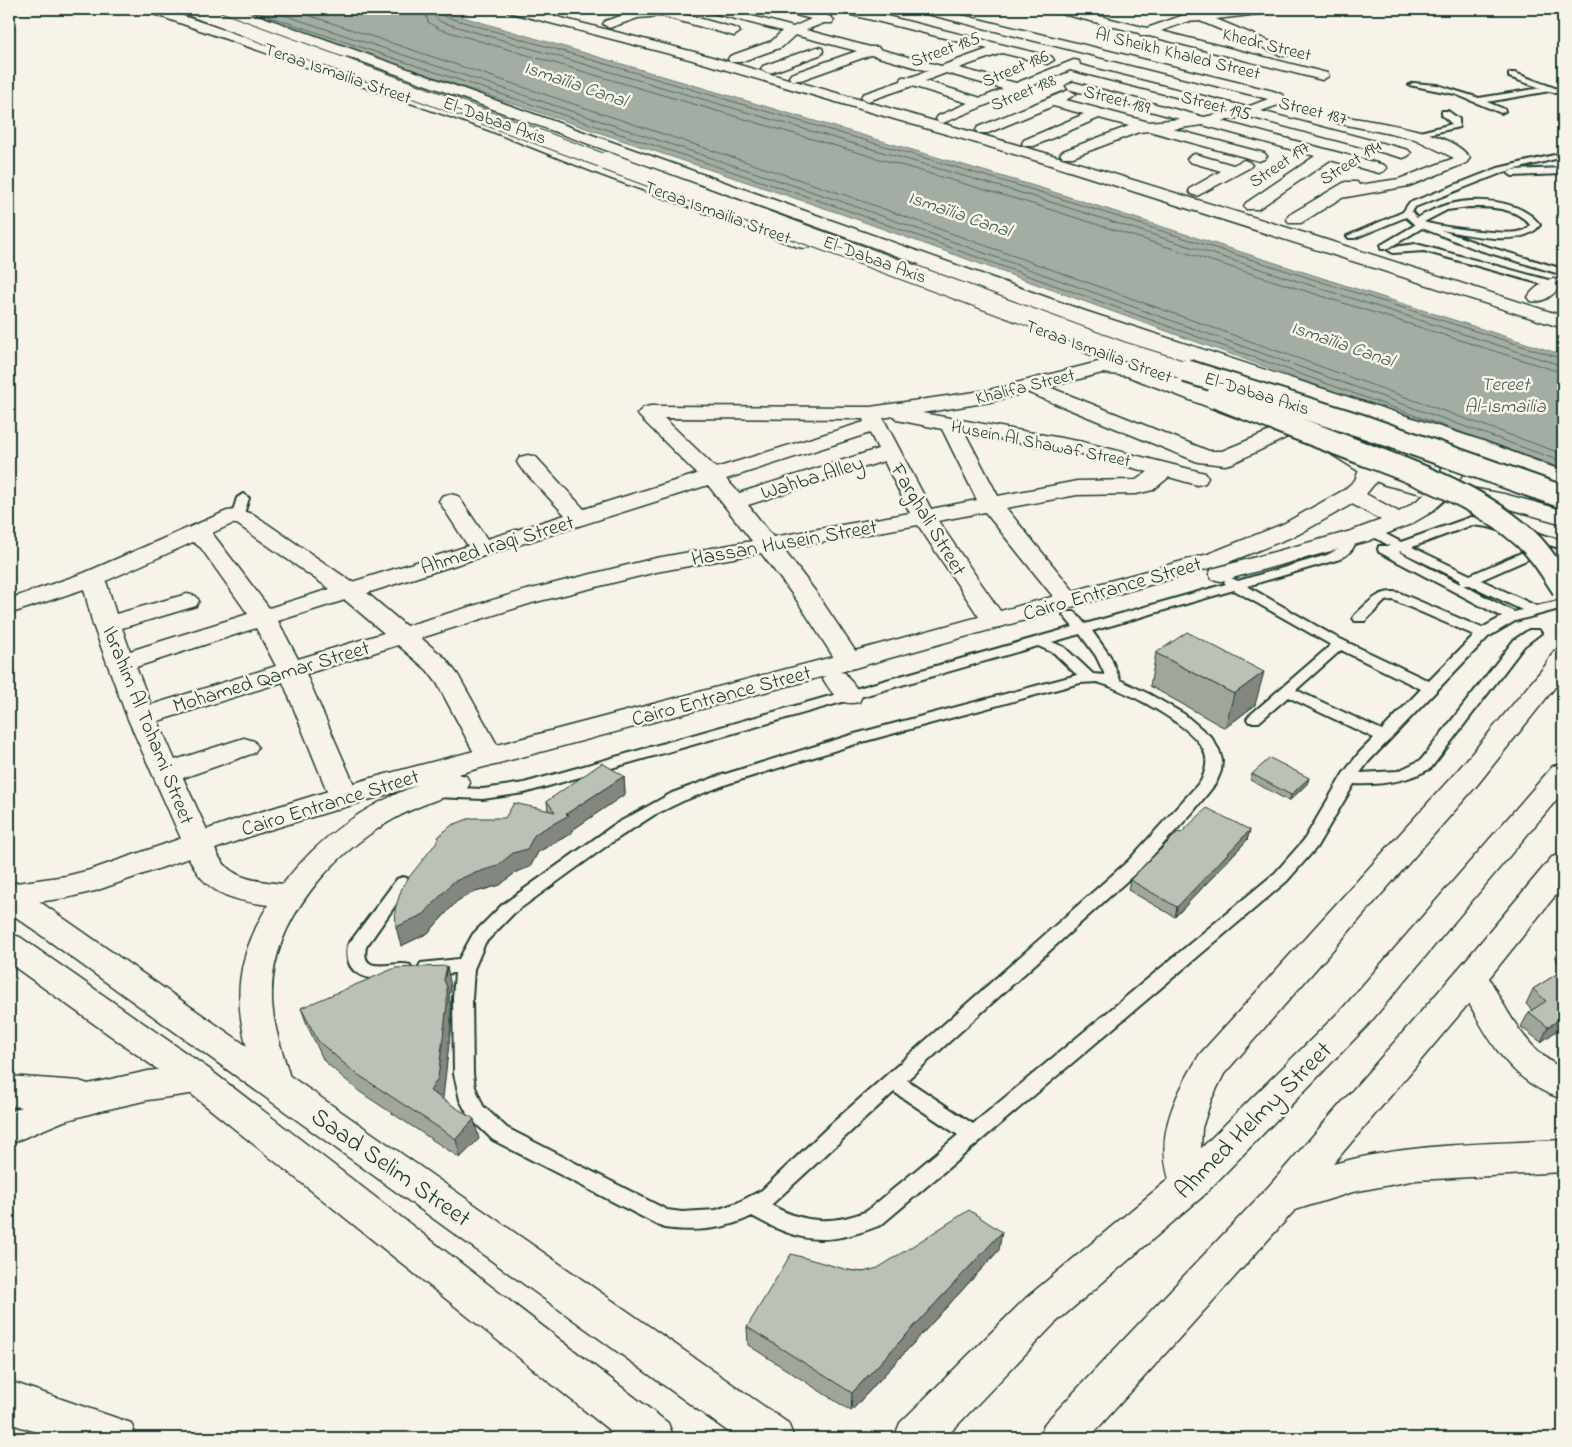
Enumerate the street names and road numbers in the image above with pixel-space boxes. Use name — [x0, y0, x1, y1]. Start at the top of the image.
street label: Al Sheikh Khaled Street — [1092, 22, 1263, 88]
street label: Khedr Street — [1219, 22, 1314, 70]
street label: Street 185 — [907, 26, 984, 76]
street label: Teraa Ismailia Street — [260, 38, 414, 112]
street label: Street 186 — [978, 44, 1053, 96]
street label: Street 188 — [987, 68, 1061, 119]
street label: Street 189 — [1080, 80, 1153, 122]
street label: Street 195 — [1178, 85, 1253, 129]
street label: El-Dabaa Axis — [439, 91, 550, 153]
street label: Street 187 — [1276, 91, 1350, 133]
street label: Street 194 — [1315, 134, 1387, 193]
street label: Street 197 — [1244, 135, 1316, 196]
street label: Teraa Ismailia Street — [640, 175, 794, 252]
street label: El-Dabaa Axis — [819, 230, 930, 292]
street label: Teraa Ismailia Street — [1021, 314, 1175, 391]
street label: Khalifa Street — [973, 363, 1078, 413]
street label: El-Dabaa Axis — [1201, 367, 1312, 423]
street label: Husein Al Shawaf Street — [948, 415, 1133, 475]
street label: Wahba Alley — [757, 449, 868, 511]
street label: Farghali Street — [880, 457, 973, 583]
street label: Ahmed Iraqi Street — [417, 508, 578, 584]
street label: Hassan Husein Street — [689, 513, 880, 575]
street label: Cairo Entrance Street — [1020, 550, 1205, 630]
street label: Ibrahim Al Tohami Street — [94, 622, 201, 830]
street label: Mohamed Qamar Street — [170, 634, 374, 722]
street label: Cairo Entrance Street — [628, 659, 815, 735]
street label: Cairo Entrance Street — [238, 763, 423, 845]
street label: Ahmed Helmy Street — [1167, 1033, 1342, 1209]
street label: Saad Selim Street — [303, 1100, 478, 1237]

